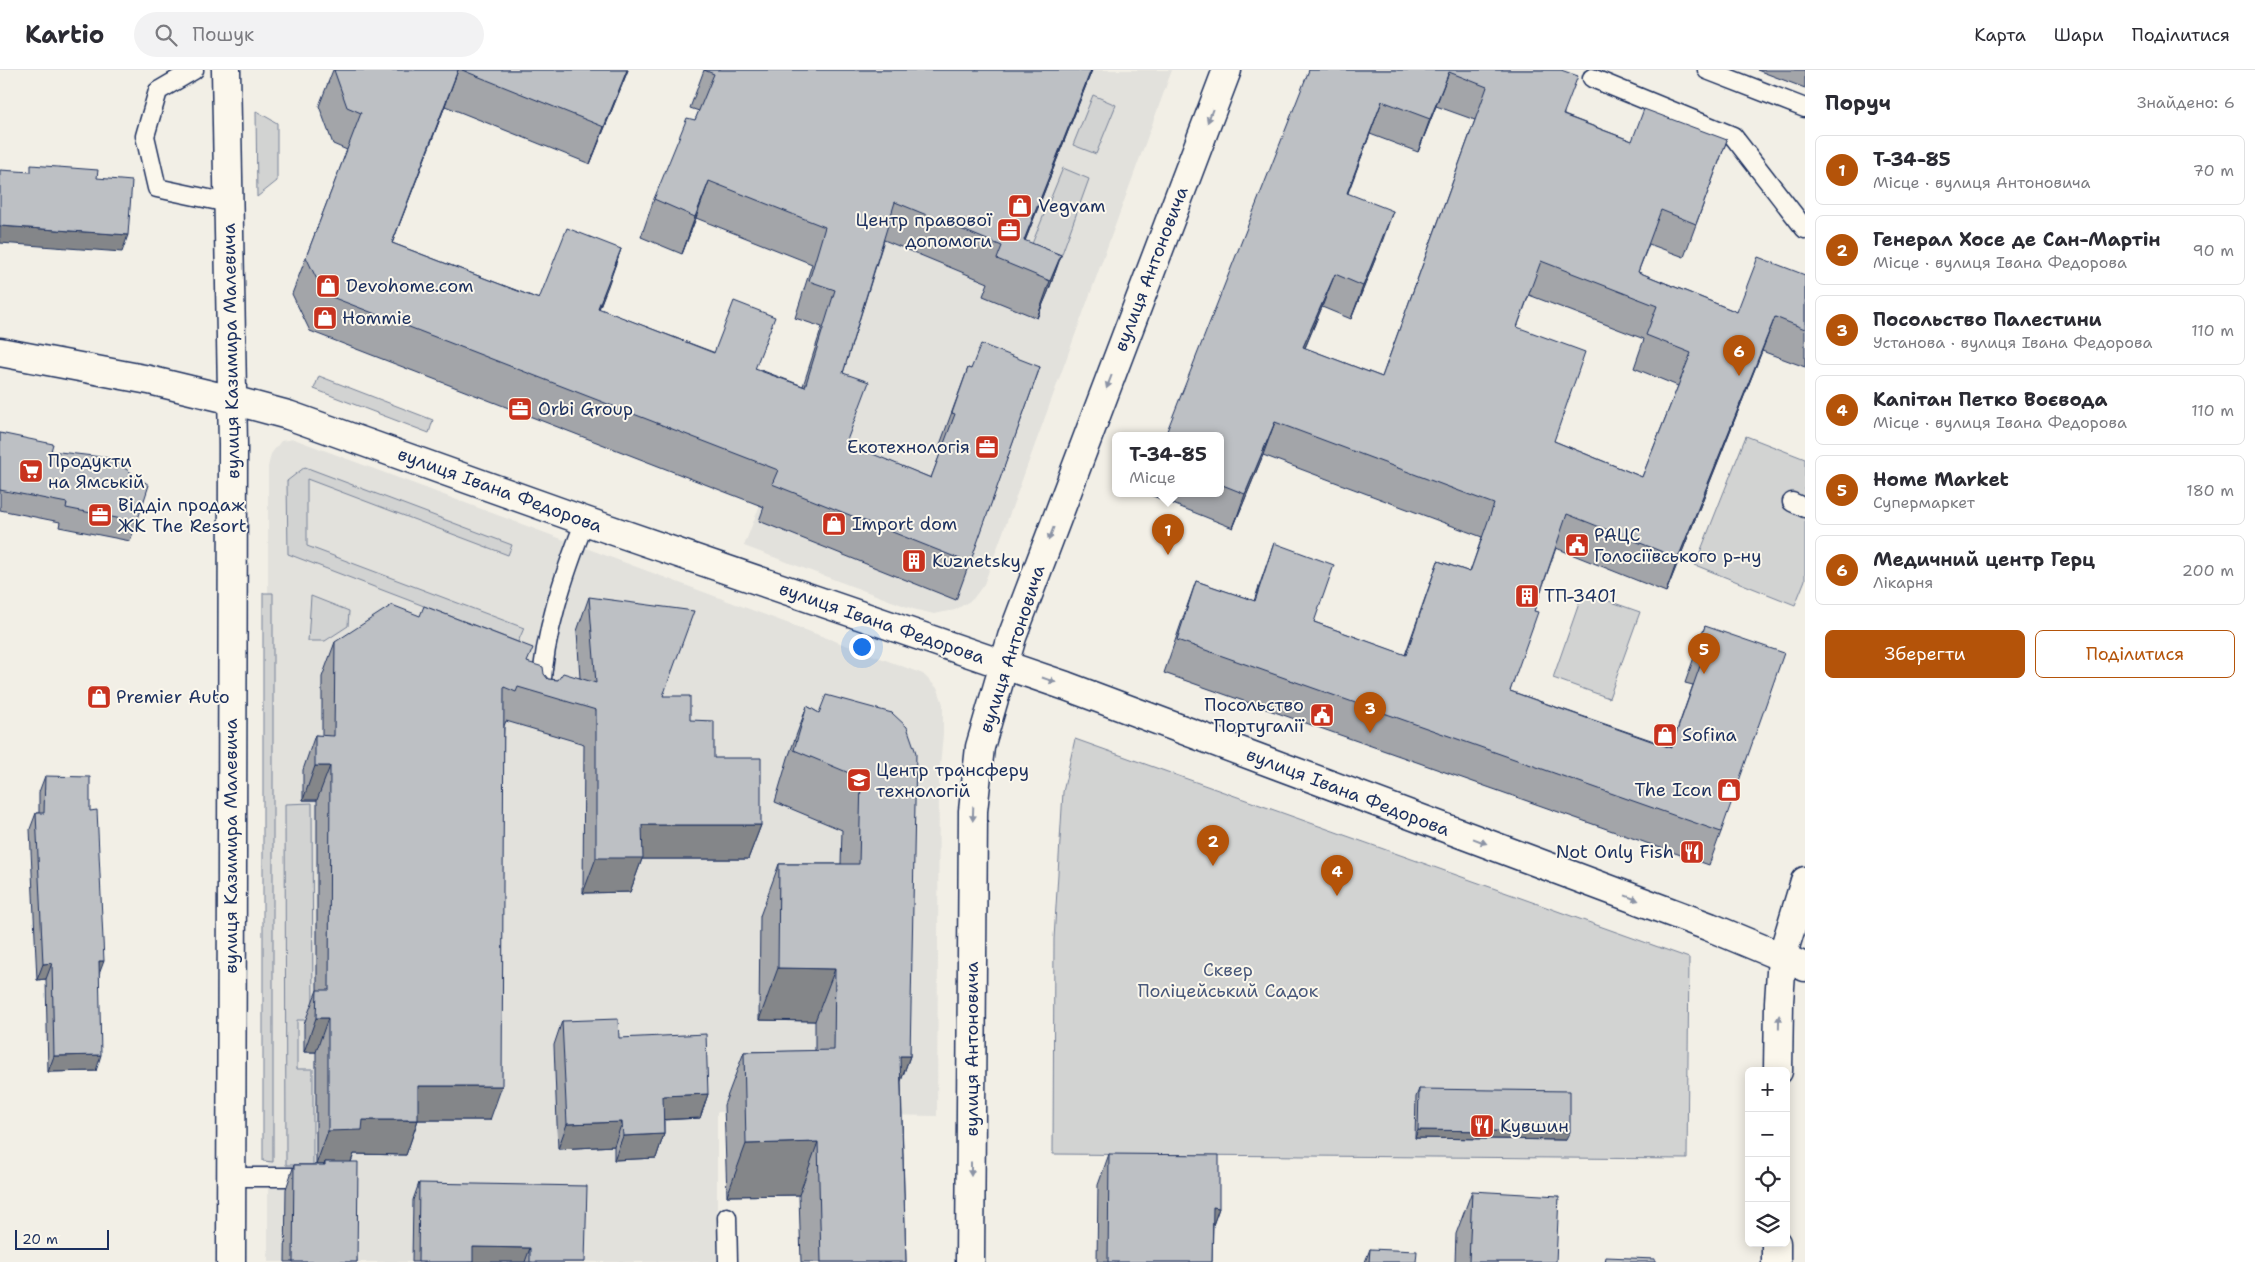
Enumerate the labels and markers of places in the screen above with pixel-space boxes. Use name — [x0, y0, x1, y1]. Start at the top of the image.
shop icon: Vegvam — [1007, 193, 1033, 219]
place label: Vegvam — [1038, 194, 1105, 218]
place label: Центр правової допомоги — [856, 208, 993, 253]
office icon: Центр правової допомоги — [996, 217, 1022, 243]
shop icon: Devohome.com — [315, 273, 341, 299]
place label: Devohome.com — [346, 274, 474, 298]
shop icon: Hommie — [312, 305, 338, 331]
place label: Hommie — [342, 306, 412, 330]
pin: 6 — [1723, 335, 1755, 376]
office icon: Orbi Group — [507, 396, 533, 422]
place label: Orbi Group — [538, 397, 633, 421]
office icon: Екотехнологія — [974, 434, 1000, 460]
place label: Екотехнологія — [847, 435, 970, 459]
place label: Продукти на Ямській — [48, 449, 145, 494]
supermarket icon: Продукти на Ямській — [18, 458, 44, 484]
place label: Відділ продаж ЖК The Resort — [118, 493, 247, 538]
office icon: Відділ продаж ЖК The Resort — [87, 502, 113, 528]
shop icon: Import dom — [821, 511, 847, 537]
place label: Import dom — [852, 512, 957, 536]
pin: 1 — [1152, 514, 1184, 555]
place label: РАЦС Голосіївського р-ну — [1594, 523, 1762, 568]
public building icon: РАЦС Голосіївського р-ну — [1564, 532, 1590, 558]
building icon: Kuznetsky — [901, 548, 927, 574]
place label: Kuznetsky — [932, 549, 1021, 573]
building icon: ТП-3401 — [1514, 583, 1540, 609]
place label: ТП-3401 — [1544, 584, 1617, 608]
pin: 5 — [1688, 633, 1720, 674]
shop icon: Premier Auto — [86, 684, 112, 710]
place label: Premier Auto — [116, 685, 230, 709]
pin: 3 — [1354, 692, 1386, 733]
place label: Посольство Португалії — [1205, 693, 1305, 738]
public building icon: Посольство Португалії — [1309, 702, 1335, 728]
shop icon: Sоfina — [1652, 722, 1678, 748]
place label: Sоfina — [1682, 723, 1737, 747]
place label: Центр трансферу технологій — [876, 758, 1029, 803]
school or university icon: Центр трансферу технологій — [846, 767, 872, 793]
shop icon: The Icon — [1716, 777, 1742, 803]
place label: The Icon — [1634, 778, 1712, 802]
pin: 2 — [1197, 825, 1229, 866]
restaurant icon: Not Only Fish — [1679, 839, 1705, 865]
place label: Not Only Fish — [1556, 840, 1674, 864]
pin: 4 — [1321, 855, 1353, 896]
restaurant icon: Кувшин — [1469, 1113, 1495, 1139]
place label: Кувшин — [1500, 1114, 1569, 1138]

